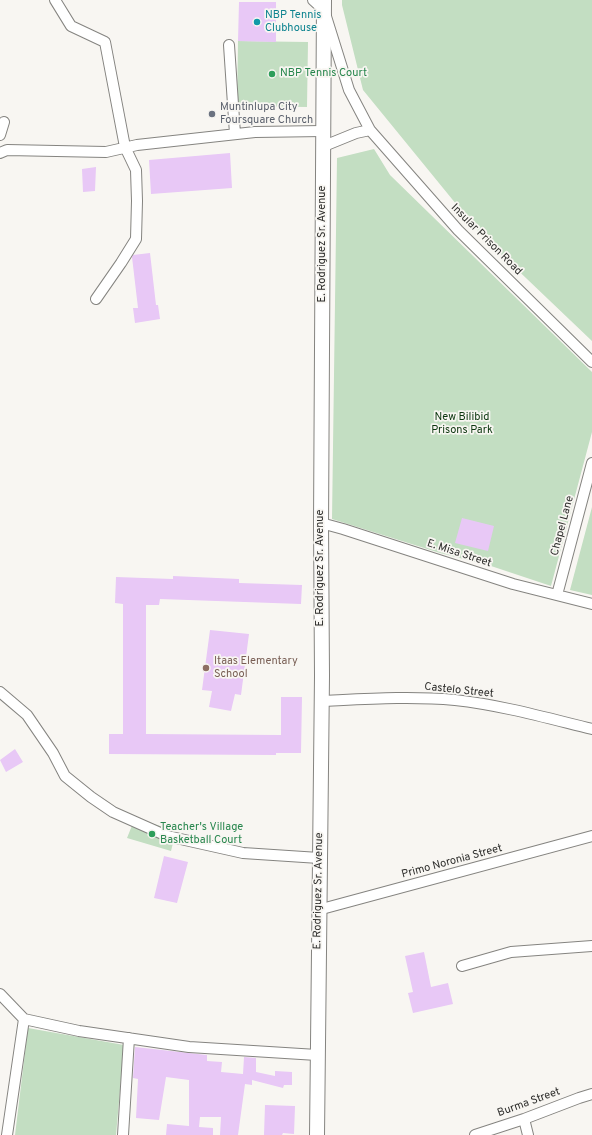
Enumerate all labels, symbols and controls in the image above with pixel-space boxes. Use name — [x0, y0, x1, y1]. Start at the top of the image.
place label: NBP Tennis Clubhouse — [265, 9, 321, 35]
marker: NBP Tennis Clubhouse — [252, 17, 262, 27]
place label: NBP Tennis Court — [280, 67, 367, 81]
marker: NBP Tennis Court — [267, 69, 277, 79]
place label: Muntinlupa City Foursquare Church — [220, 101, 313, 127]
marker: Muntinlupa City Foursquare Church — [207, 109, 217, 119]
street label: E. Rodriguez Sr. Avenue — [316, 186, 330, 302]
street label: Insular Prison Road — [448, 202, 524, 278]
park label: New Bilibid Prisons Park — [431, 411, 493, 437]
street label: Chapel Lane — [549, 495, 577, 557]
street label: E. Rodriguez Sr. Avenue — [314, 510, 328, 626]
street label: E. Misa Street — [425, 537, 493, 571]
place label: Itaas Elementary School — [214, 655, 298, 681]
marker: Itaas Elementary School — [201, 663, 211, 673]
street label: Castelo Street — [424, 681, 494, 701]
place label: Teacher's Village Basketball Court — [160, 821, 243, 847]
marker: Teacher's Village Basketball Court — [147, 829, 157, 839]
street label: E. Rodriguez Sr. Avenue — [311, 832, 327, 950]
street label: Primo Noronia Street — [400, 842, 504, 882]
street label: Burma Street — [496, 1086, 562, 1120]

